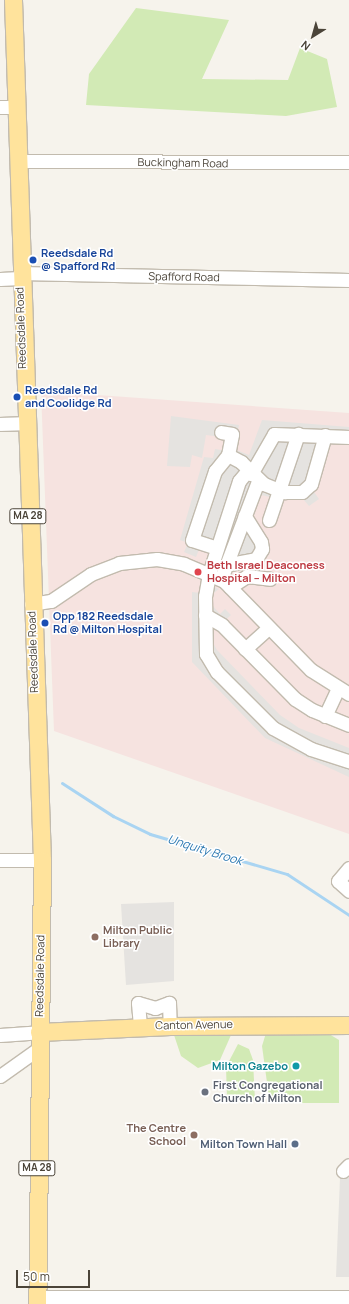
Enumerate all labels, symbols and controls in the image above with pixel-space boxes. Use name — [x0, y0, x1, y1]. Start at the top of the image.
north arrow — [293, 16, 333, 56]
text: N — [298, 38, 313, 54]
street label: Buckingham Road — [138, 156, 228, 170]
place label: Reedsdale Rd @ Spafford Rd — [41, 247, 115, 273]
marker: Reedsdale Rd @ Spafford Rd — [28, 255, 38, 265]
street label: Spafford Road — [148, 270, 220, 284]
street label: Reedsdale Road — [13, 287, 29, 369]
place label: Reedsdale Rd and Coolidge Rd — [25, 384, 111, 410]
marker: Reedsdale Rd and Coolidge Rd — [12, 392, 22, 402]
road number: MA 28 — [9, 508, 47, 524]
place label: Beth Israel Deaconess Hospital – Milton — [207, 559, 325, 585]
marker: Beth Israel Deaconess Hospital – Milton — [192, 566, 204, 578]
place label: Opp 182 Reedsdale Rd @ Milton Hospital — [53, 610, 162, 636]
street label: Reedsdale Road — [25, 611, 41, 693]
marker: Opp 182 Reedsdale Rd @ Milton Hospital — [40, 618, 50, 628]
water label: Unquity Brook — [166, 832, 244, 868]
place label: Milton Public Library — [103, 924, 172, 950]
marker: Milton Public Library — [90, 932, 100, 942]
street label: Reedsdale Road — [33, 935, 47, 1017]
street label: Canton Avenue — [155, 1018, 233, 1032]
place label: Milton Gazebo — [212, 1059, 288, 1073]
marker: Milton Gazebo — [291, 1061, 301, 1071]
place label: First Congregational Church of Milton — [213, 1079, 322, 1105]
marker: First Congregational Church of Milton — [200, 1087, 210, 1097]
place label: The Centre School — [127, 1122, 186, 1148]
marker: The Centre School — [189, 1130, 199, 1140]
place label: Milton Town Hall — [200, 1137, 287, 1151]
marker: Milton Town Hall — [290, 1139, 300, 1149]
road number: MA 28 — [18, 1160, 56, 1176]
scale bar — [18, 1262, 92, 1288]
text: 50 m — [23, 1268, 50, 1285]

